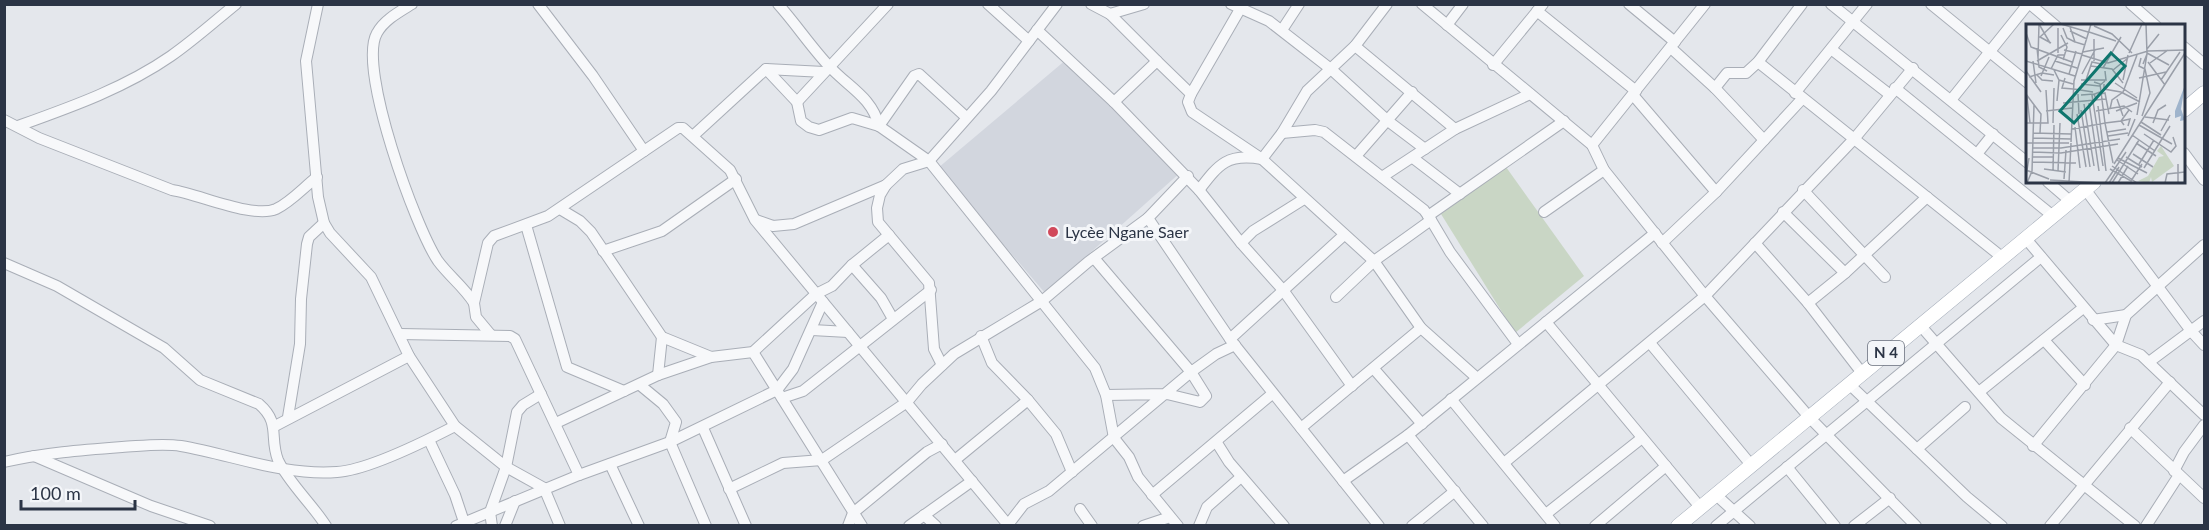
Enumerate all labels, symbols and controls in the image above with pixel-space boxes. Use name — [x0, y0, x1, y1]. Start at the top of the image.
inset map — [2026, 24, 2185, 183]
place label: Lycèe Ngane Saer — [1065, 222, 1189, 241]
marker: Lycèe Ngane Saer — [1046, 225, 1060, 239]
road number: N 4 — [1868, 341, 1904, 365]
scale bar — [21, 473, 135, 511]
text: 100 m — [30, 482, 81, 504]

